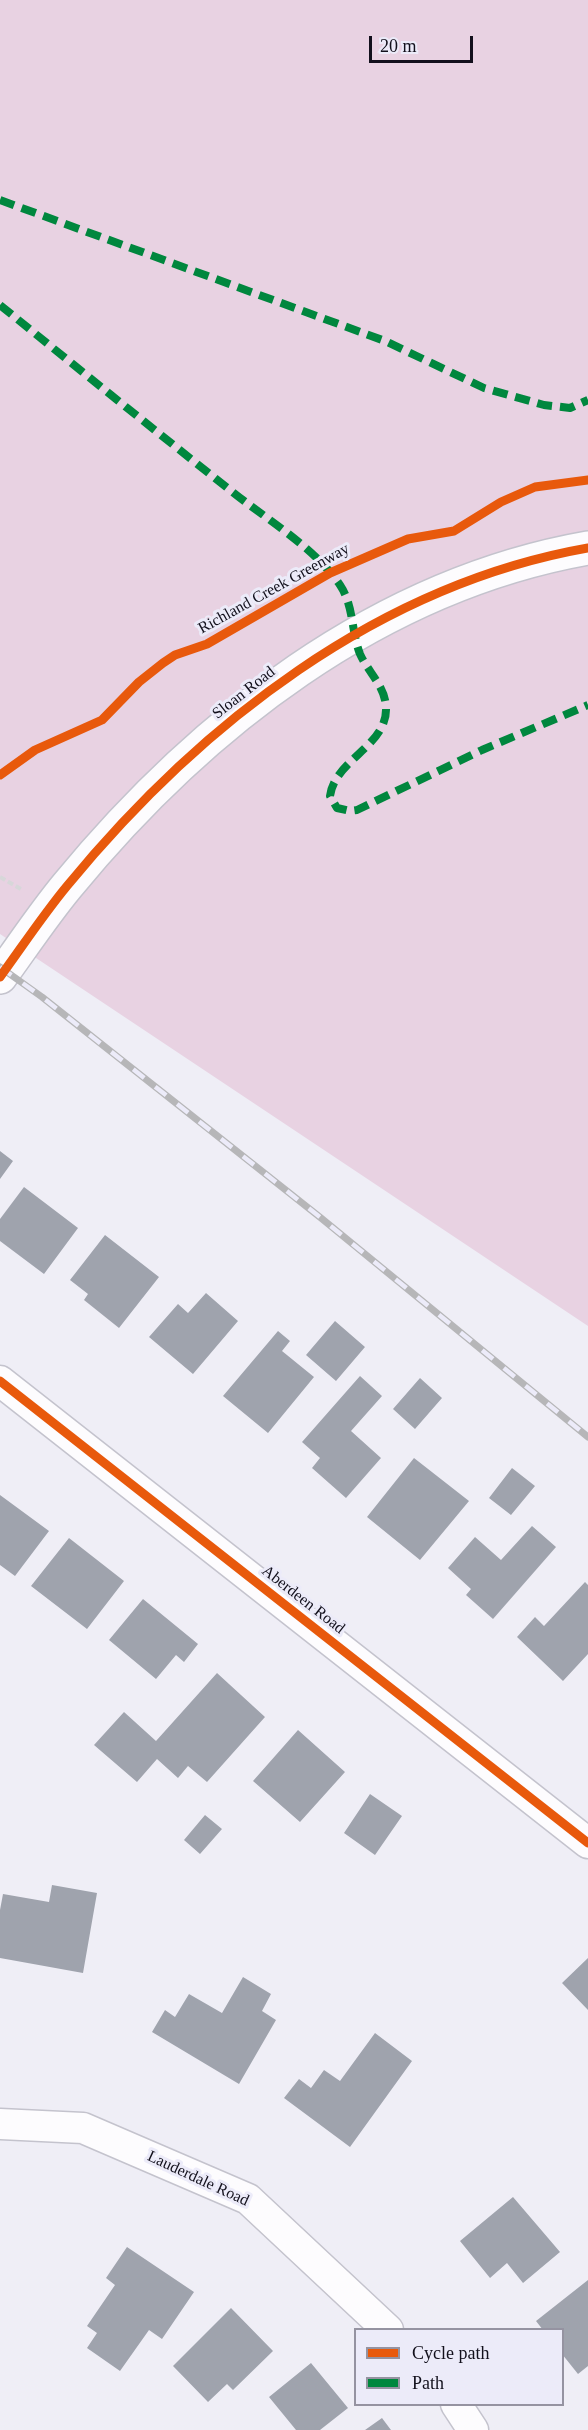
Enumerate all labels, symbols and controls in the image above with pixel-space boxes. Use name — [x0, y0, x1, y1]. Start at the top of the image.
scale bar — [372, 24, 476, 62]
text: 20 m — [380, 36, 417, 56]
street label: Richland Creek Greenway — [195, 539, 353, 639]
street label: Sloan Road — [209, 663, 279, 723]
street label: Aberdeen Road — [258, 1562, 348, 1638]
street label: Lauderdale Road — [144, 2147, 252, 2211]
legend — [354, 2328, 564, 2406]
text: Cycle path — [412, 2343, 489, 2363]
text: Path — [412, 2373, 444, 2393]

